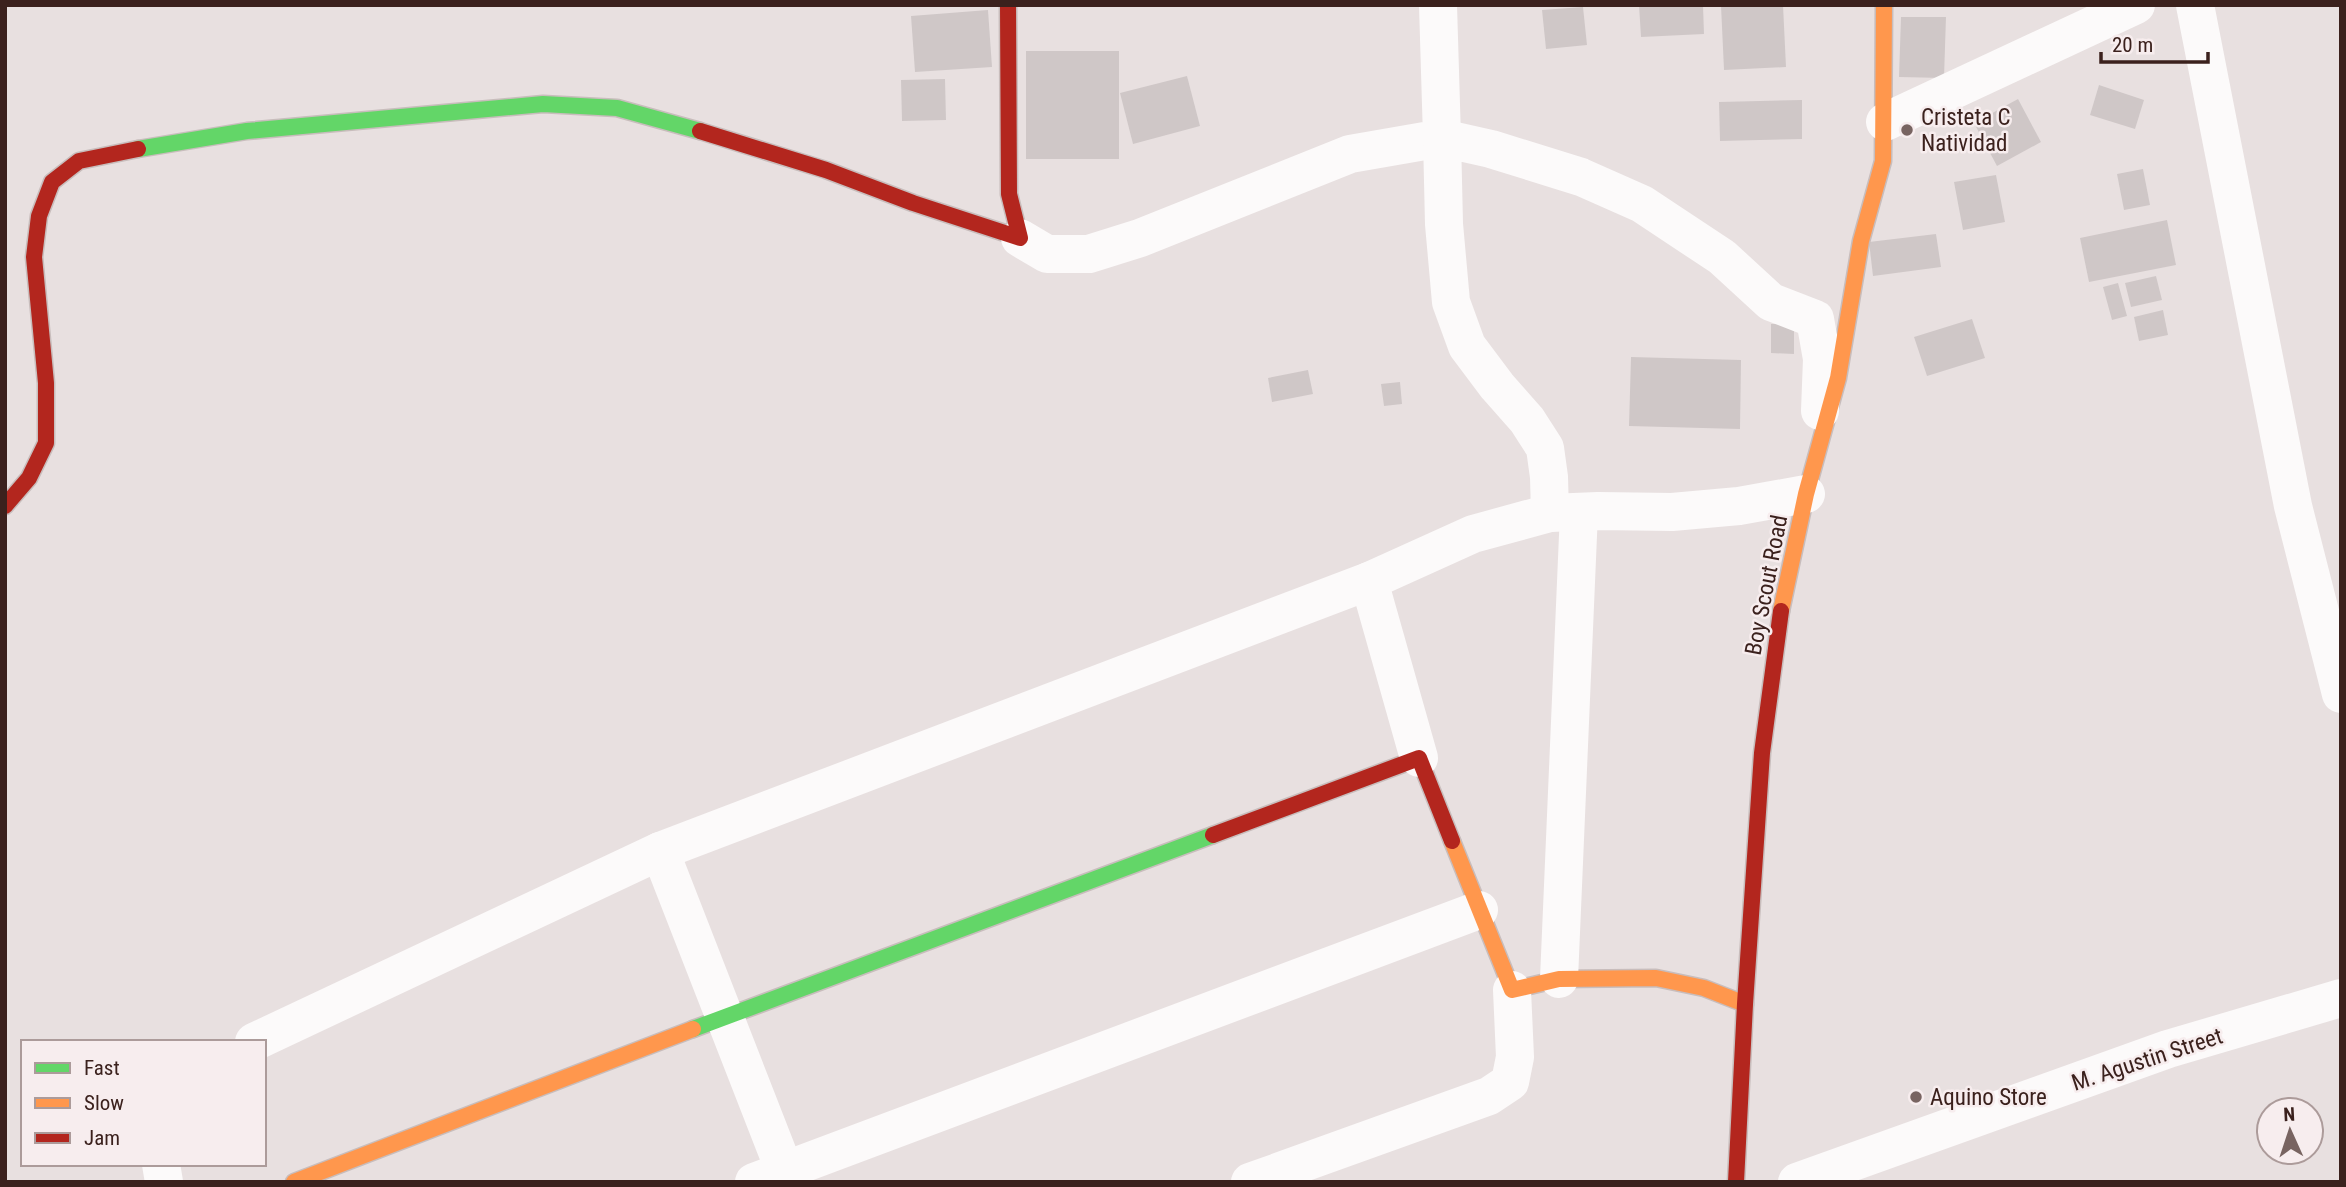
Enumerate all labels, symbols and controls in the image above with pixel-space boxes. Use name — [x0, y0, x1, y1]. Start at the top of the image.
scale bar — [2101, 21, 2208, 65]
text: 20 m — [2112, 33, 2153, 57]
place label: Cristeta C Natividad — [1921, 104, 2011, 157]
marker: Cristeta C Natividad — [1899, 122, 1915, 138]
street label: Boy Scout Road — [1740, 513, 1793, 658]
street label: M. Agustin Street — [2068, 1022, 2226, 1097]
legend — [21, 1040, 266, 1166]
text: Fast — [84, 1056, 120, 1080]
place label: Aquino Store — [1930, 1084, 2047, 1111]
marker: Aquino Store — [1908, 1089, 1924, 1105]
text: Slow — [84, 1091, 124, 1115]
north arrow — [2255, 1096, 2325, 1166]
text: N — [2283, 1103, 2296, 1126]
text: Jam — [84, 1126, 120, 1150]

